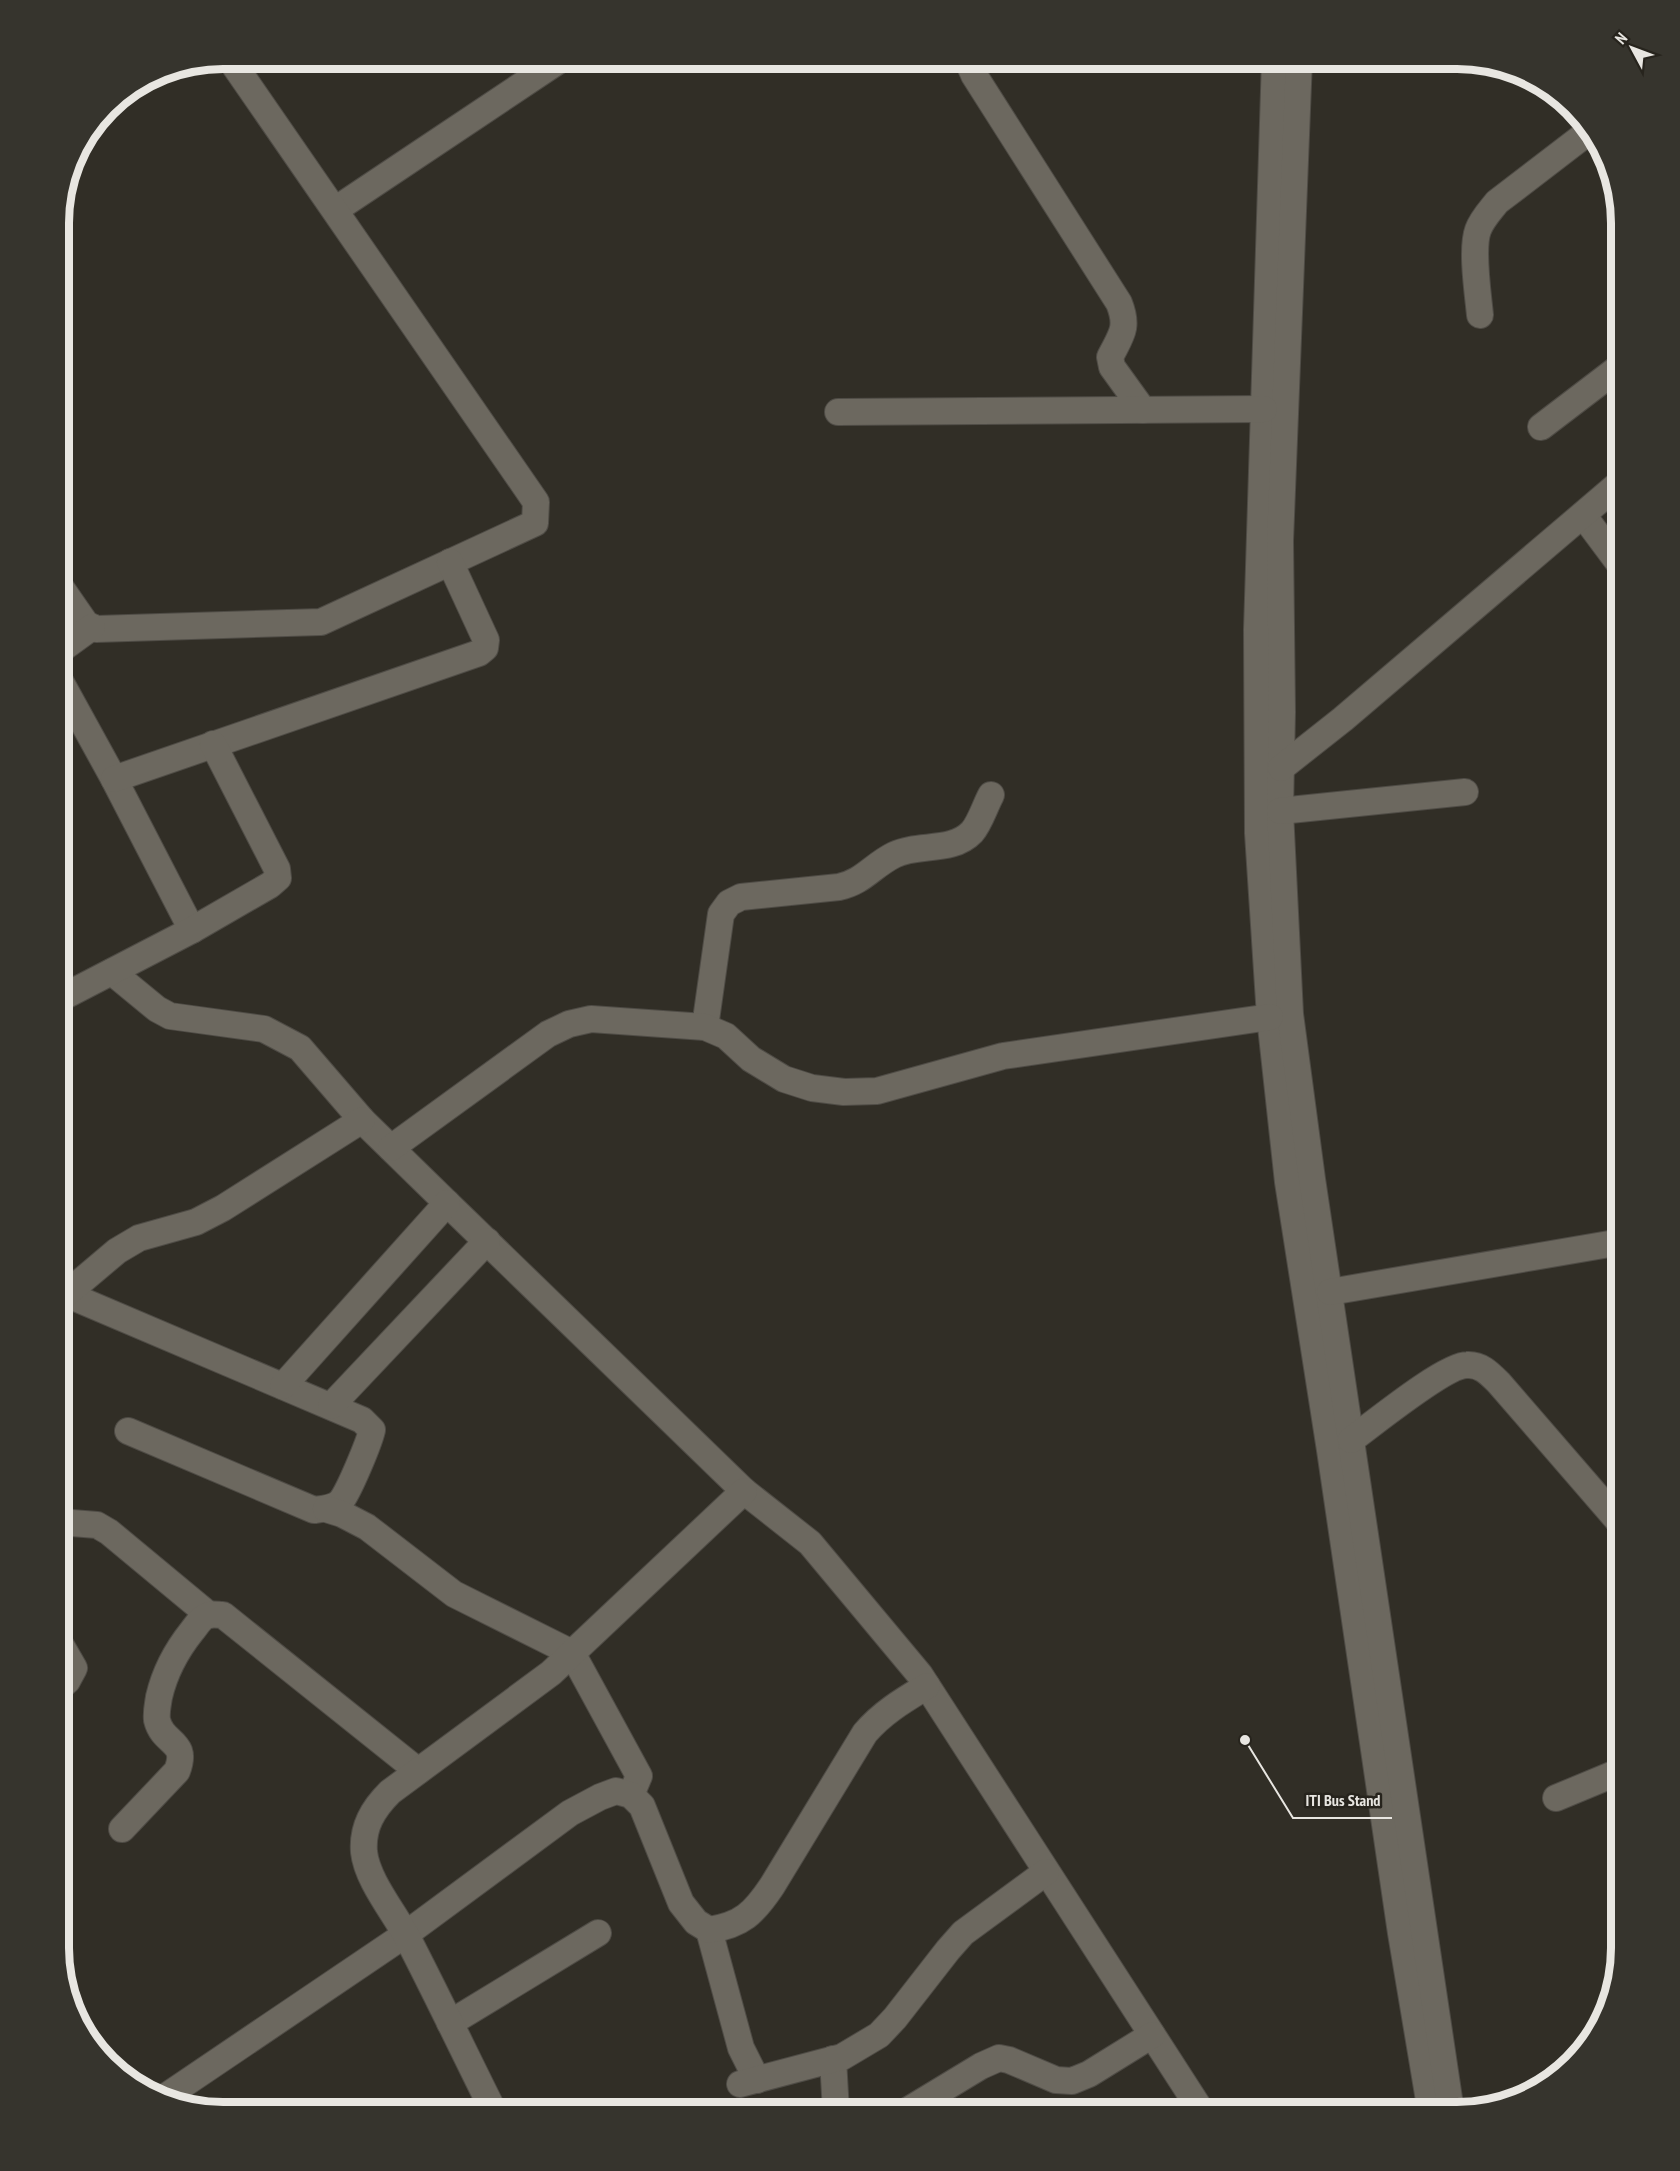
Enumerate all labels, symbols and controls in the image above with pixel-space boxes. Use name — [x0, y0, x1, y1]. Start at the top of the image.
north arrow — [1602, 18, 1662, 78]
text: N — [1610, 28, 1631, 48]
callout: ITI Bus Stand — [1293, 1784, 1392, 1818]
text: ITI Bus Stand — [1306, 1790, 1380, 1810]

